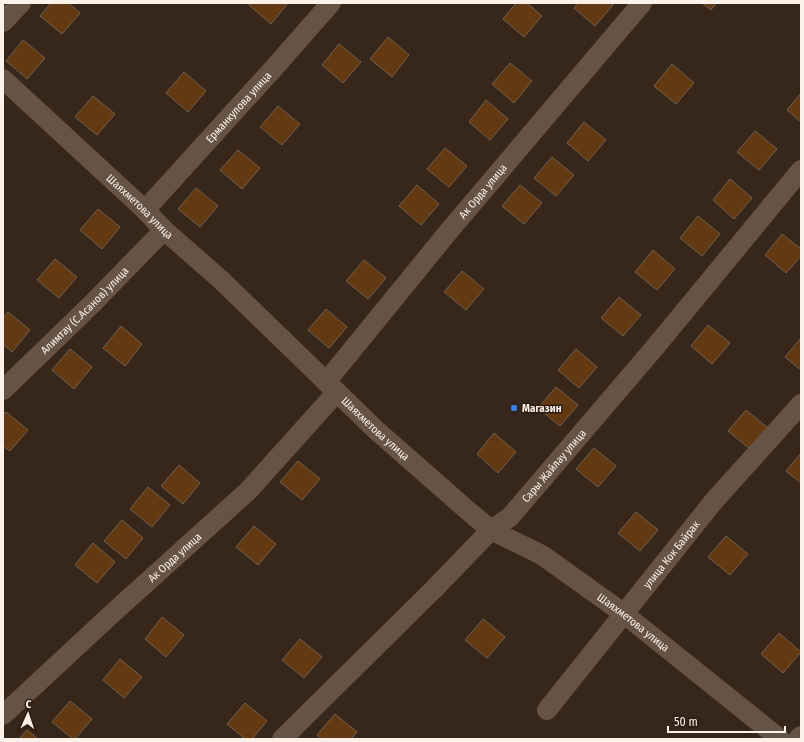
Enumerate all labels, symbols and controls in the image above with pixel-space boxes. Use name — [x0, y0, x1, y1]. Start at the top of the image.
street label: Ерманкулова улица — [203, 69, 274, 145]
street label: Ак Орда улица — [456, 161, 509, 221]
street label: Шаяхметова улица — [104, 171, 176, 242]
street label: Алимтау (С.Асанов) улица — [38, 264, 131, 357]
street label: Шаяхметова улица — [339, 394, 412, 463]
place label: Магазин — [522, 402, 562, 415]
marker: Магазин — [509, 403, 519, 413]
street label: Сары Жайлау улица — [519, 427, 589, 505]
street label: улица Кок Байрак — [640, 517, 703, 591]
street label: Ак Орда улица — [145, 530, 204, 585]
street label: Шаяхметова улица — [595, 590, 672, 654]
north arrow — [8, 694, 48, 734]
text: С — [25, 698, 32, 711]
scale bar — [668, 708, 785, 734]
text: 50 m — [674, 715, 698, 729]

